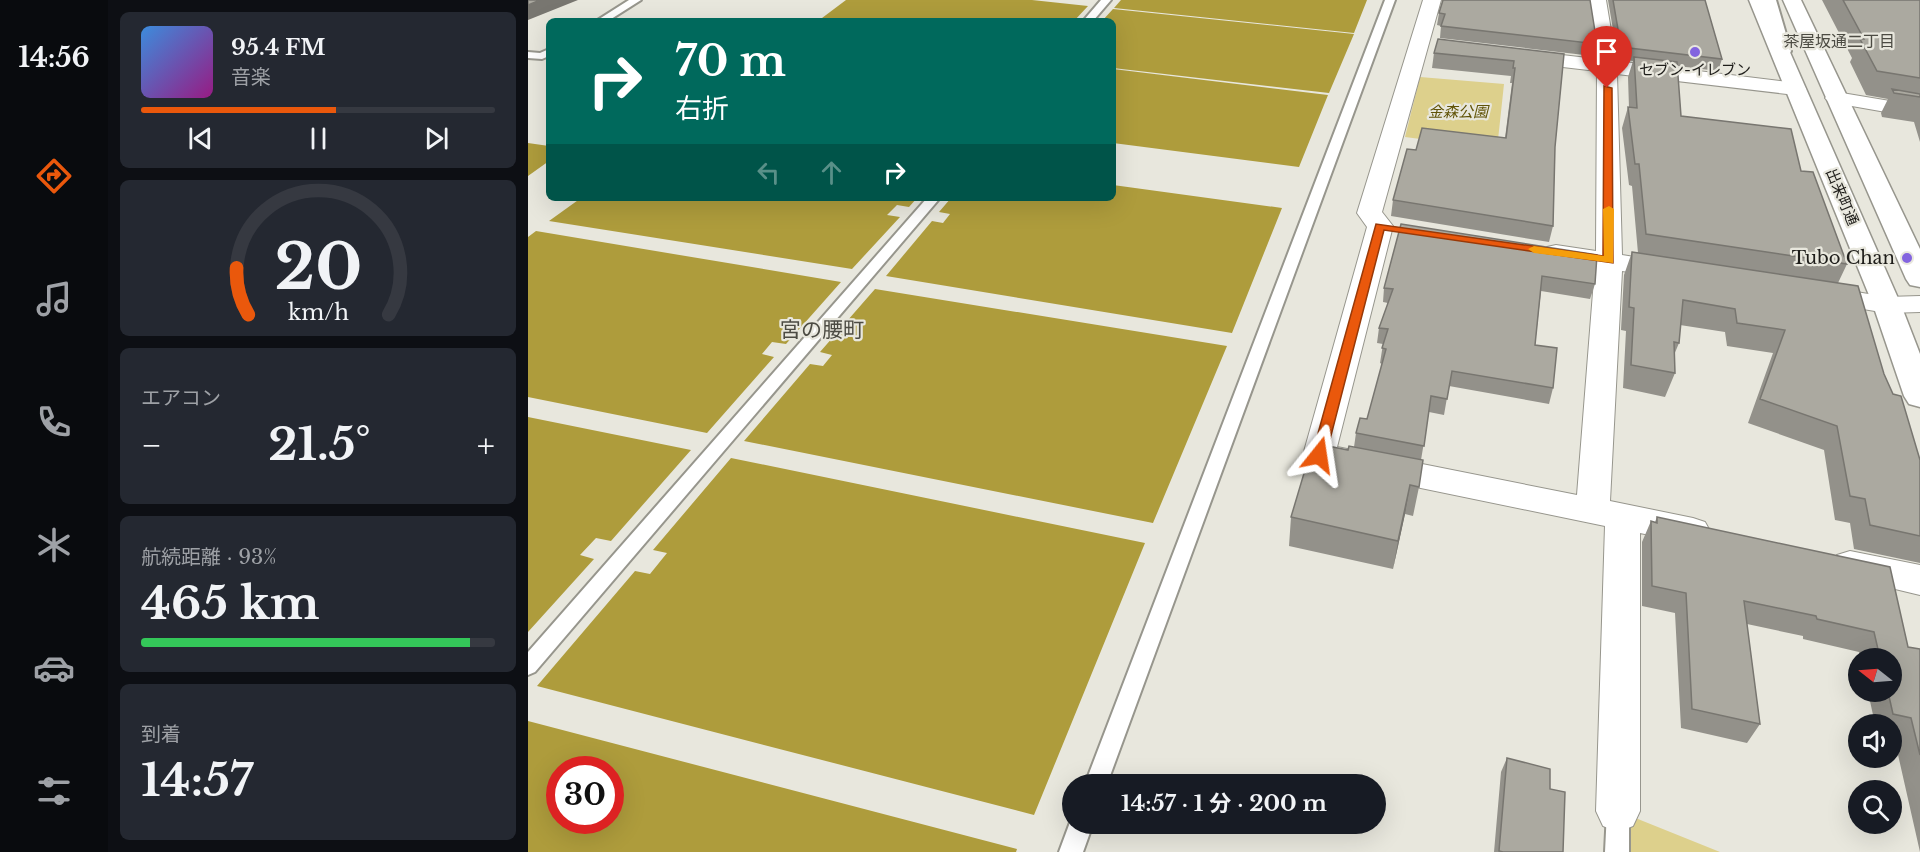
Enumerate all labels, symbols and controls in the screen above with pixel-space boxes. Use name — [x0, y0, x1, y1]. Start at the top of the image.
pin — [1581, 26, 1632, 88]
district label: 茶屋坂通二丁目 — [1783, 31, 1895, 51]
text: 95.4 FM — [231, 34, 325, 61]
text: 70 m — [675, 35, 786, 87]
icon: arrive — [1590, 35, 1623, 68]
text: 14:56 — [18, 41, 90, 74]
icon: right — [576, 42, 654, 120]
marker: セブン-イレブン — [1688, 45, 1702, 59]
place label: セブン-イレブン — [1639, 60, 1751, 79]
text: 音楽 — [231, 65, 271, 89]
text: 右折 — [675, 92, 729, 125]
park label: 金森公園 — [1428, 102, 1490, 121]
icon: previous — [184, 122, 217, 155]
icon: pause — [302, 122, 335, 155]
icon: next — [420, 122, 453, 155]
icon: directions — [33, 155, 75, 197]
icon: left — [752, 156, 785, 189]
icon: ahead — [815, 156, 848, 189]
icon: right — [878, 156, 911, 189]
street label: 出来町通 — [1822, 165, 1863, 228]
text: 20 — [274, 228, 362, 306]
place label: Tubo Chan — [1792, 247, 1895, 269]
marker: Tubo Chan — [1900, 251, 1914, 265]
icon: music — [33, 278, 75, 320]
text: km/h — [288, 299, 349, 326]
district label: 宮の腰町 — [780, 317, 864, 343]
text: エアコン — [141, 386, 221, 410]
icon: phone — [33, 401, 75, 443]
text: 21.5° — [268, 416, 371, 472]
position arrow — [1287, 423, 1351, 487]
text: − — [141, 425, 162, 466]
text: + — [477, 425, 495, 466]
icon: climate — [33, 524, 75, 566]
text: 航続距離 · 93% — [141, 545, 277, 569]
text: 465 km — [141, 575, 320, 631]
icon: car — [33, 647, 75, 689]
north arrow — [1848, 648, 1902, 702]
map controls — [1848, 648, 1902, 834]
button: sound — [1848, 714, 1902, 768]
text: 到着 — [141, 722, 181, 746]
text: 14:57 — [141, 752, 253, 808]
speed limit sign: 30 — [546, 756, 624, 834]
icon: filters — [33, 770, 75, 812]
button: search — [1848, 780, 1902, 834]
text: 14:57 · 1 分 · 200 m — [1121, 790, 1327, 817]

